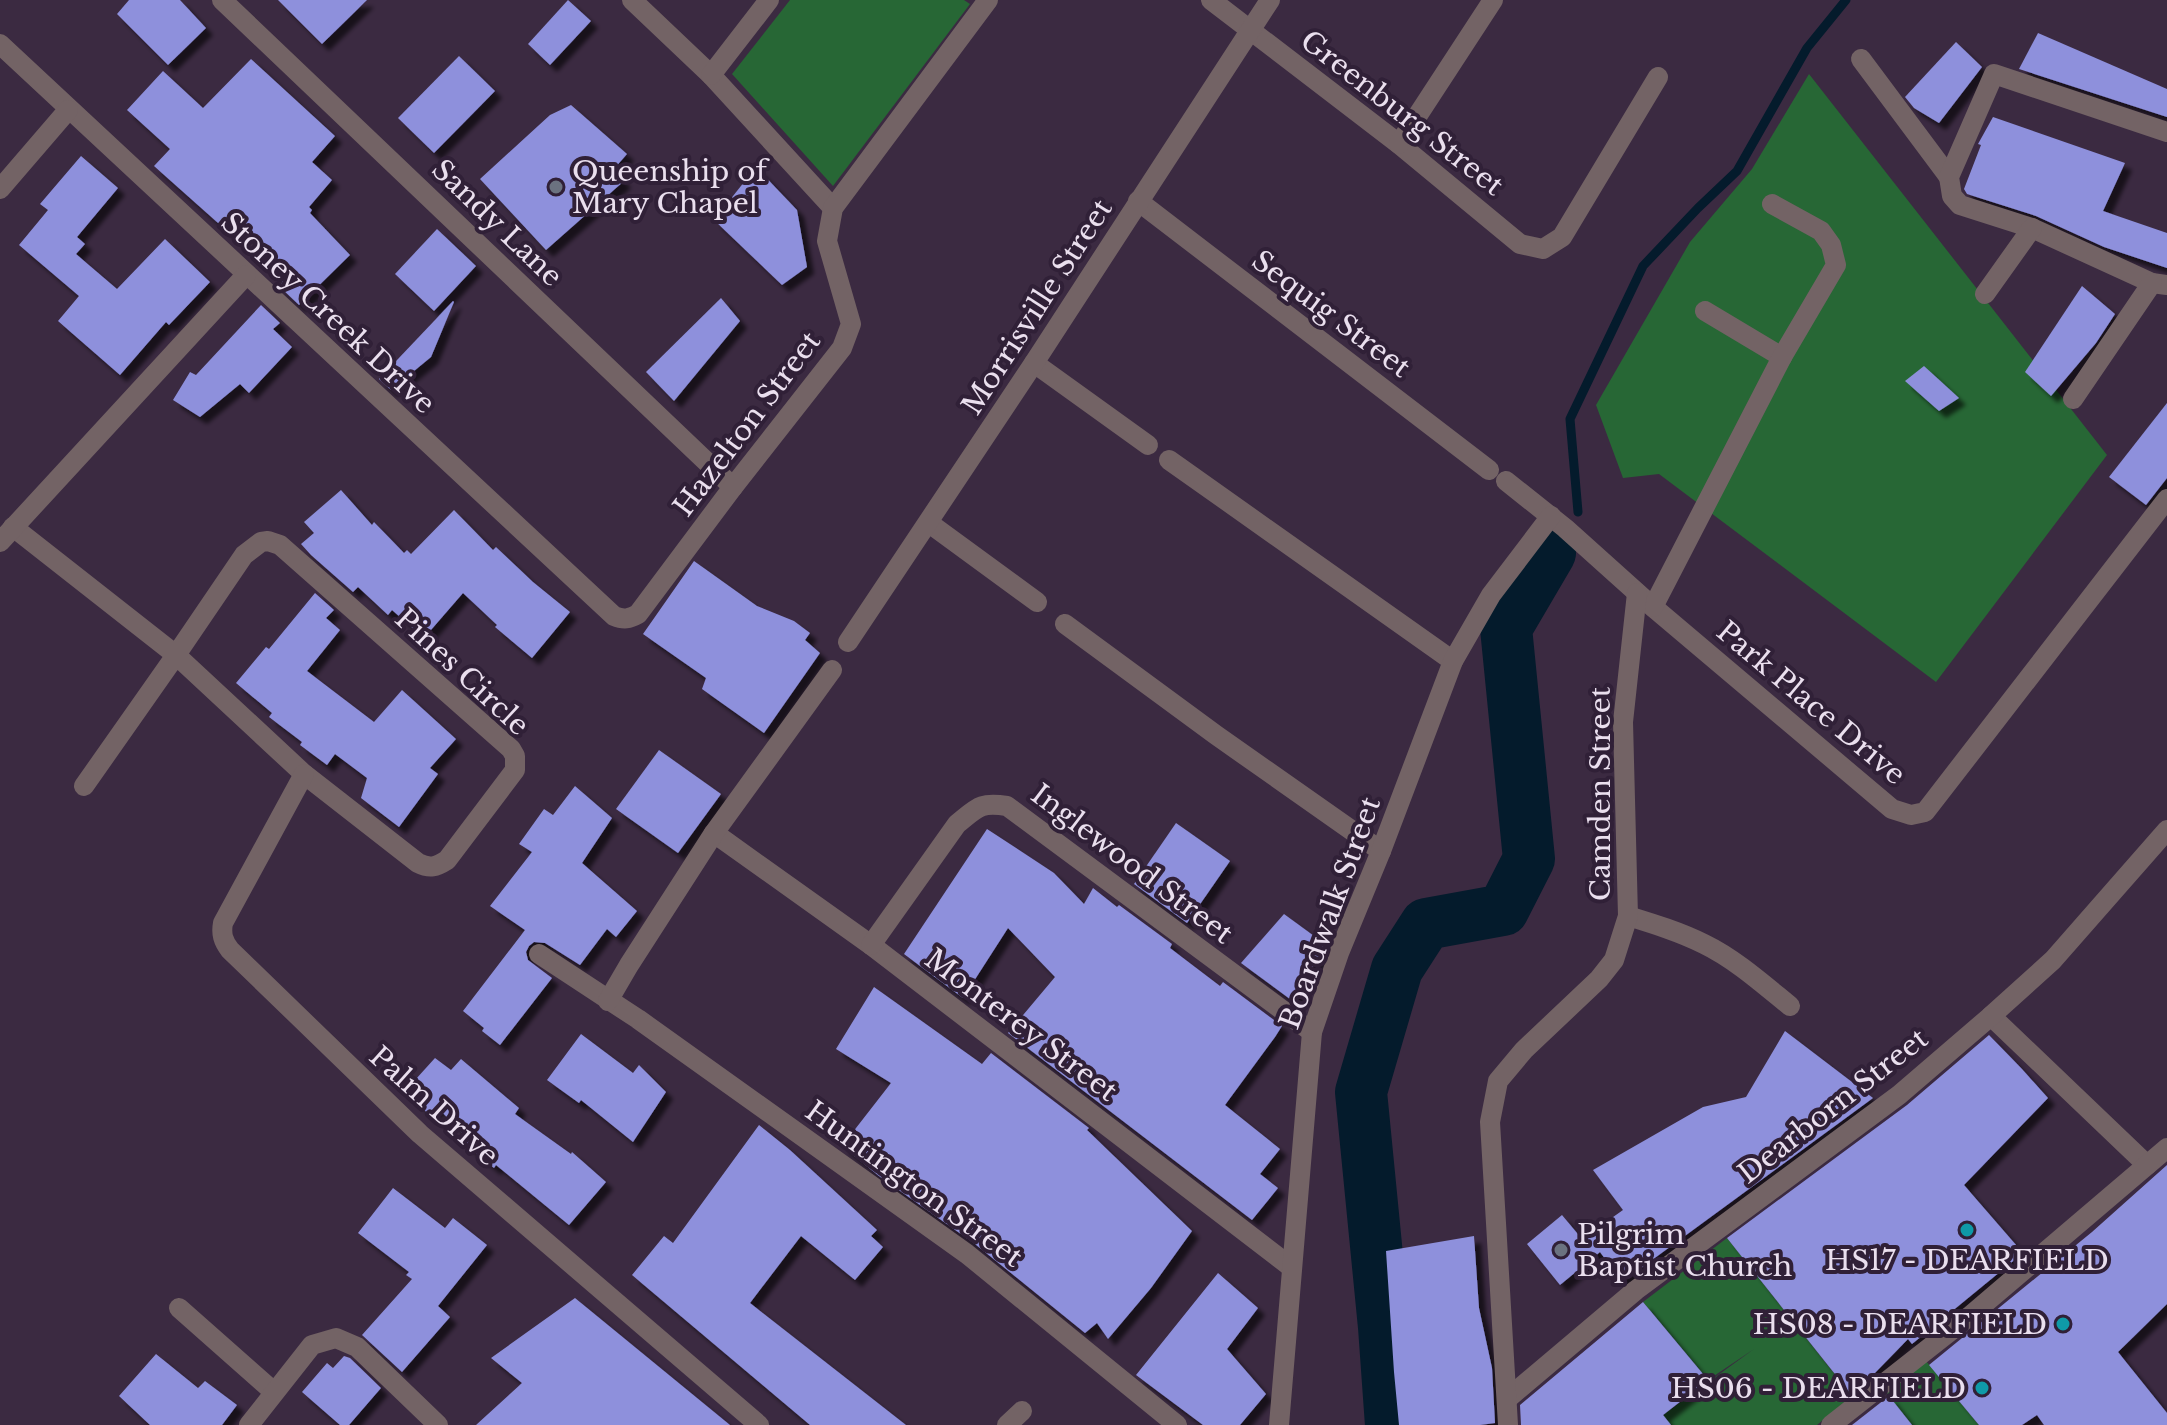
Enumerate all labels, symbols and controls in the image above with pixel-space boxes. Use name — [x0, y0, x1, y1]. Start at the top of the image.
street label: Greenburg Street — [1294, 23, 1511, 203]
street label: Sandy Lane — [424, 152, 570, 294]
place label: Queenship of Mary Chapel — [572, 154, 771, 221]
marker: Queenship of Mary Chapel — [547, 178, 565, 196]
street label: Morrisville Street — [954, 192, 1120, 421]
street label: Stoney Creek Drive — [214, 205, 442, 421]
street label: Sequig Street — [1245, 243, 1418, 385]
street label: Hazelton Street — [666, 324, 828, 523]
street label: Pines Circle — [388, 601, 536, 743]
street label: Park Place Drive — [1710, 614, 1912, 792]
street label: Camden Street — [1583, 686, 1618, 901]
street label: Inglewood Street — [1024, 777, 1240, 952]
street label: Boardwalk Street — [1272, 792, 1388, 1034]
street label: Monterey Street — [918, 941, 1125, 1109]
street label: Dearborn Street — [1731, 1021, 1935, 1191]
street label: Palm Drive — [362, 1039, 506, 1173]
street label: Huntington Street — [799, 1093, 1030, 1275]
place label: Pilgrim Baptist Church — [1577, 1217, 1792, 1284]
marker: HS17 - DEARFIELD — [1958, 1221, 1976, 1239]
marker: Pilgrim Baptist Church — [1552, 1241, 1570, 1259]
place label: HS17 - DEARFIELD — [1825, 1243, 2109, 1278]
place label: HS08 - DEARFIELD — [1753, 1307, 2047, 1342]
marker: HS08 - DEARFIELD — [2054, 1315, 2072, 1333]
place label: HS06 - DEARFIELD — [1671, 1371, 1966, 1406]
marker: HS06 - DEARFIELD — [1973, 1379, 1991, 1397]

